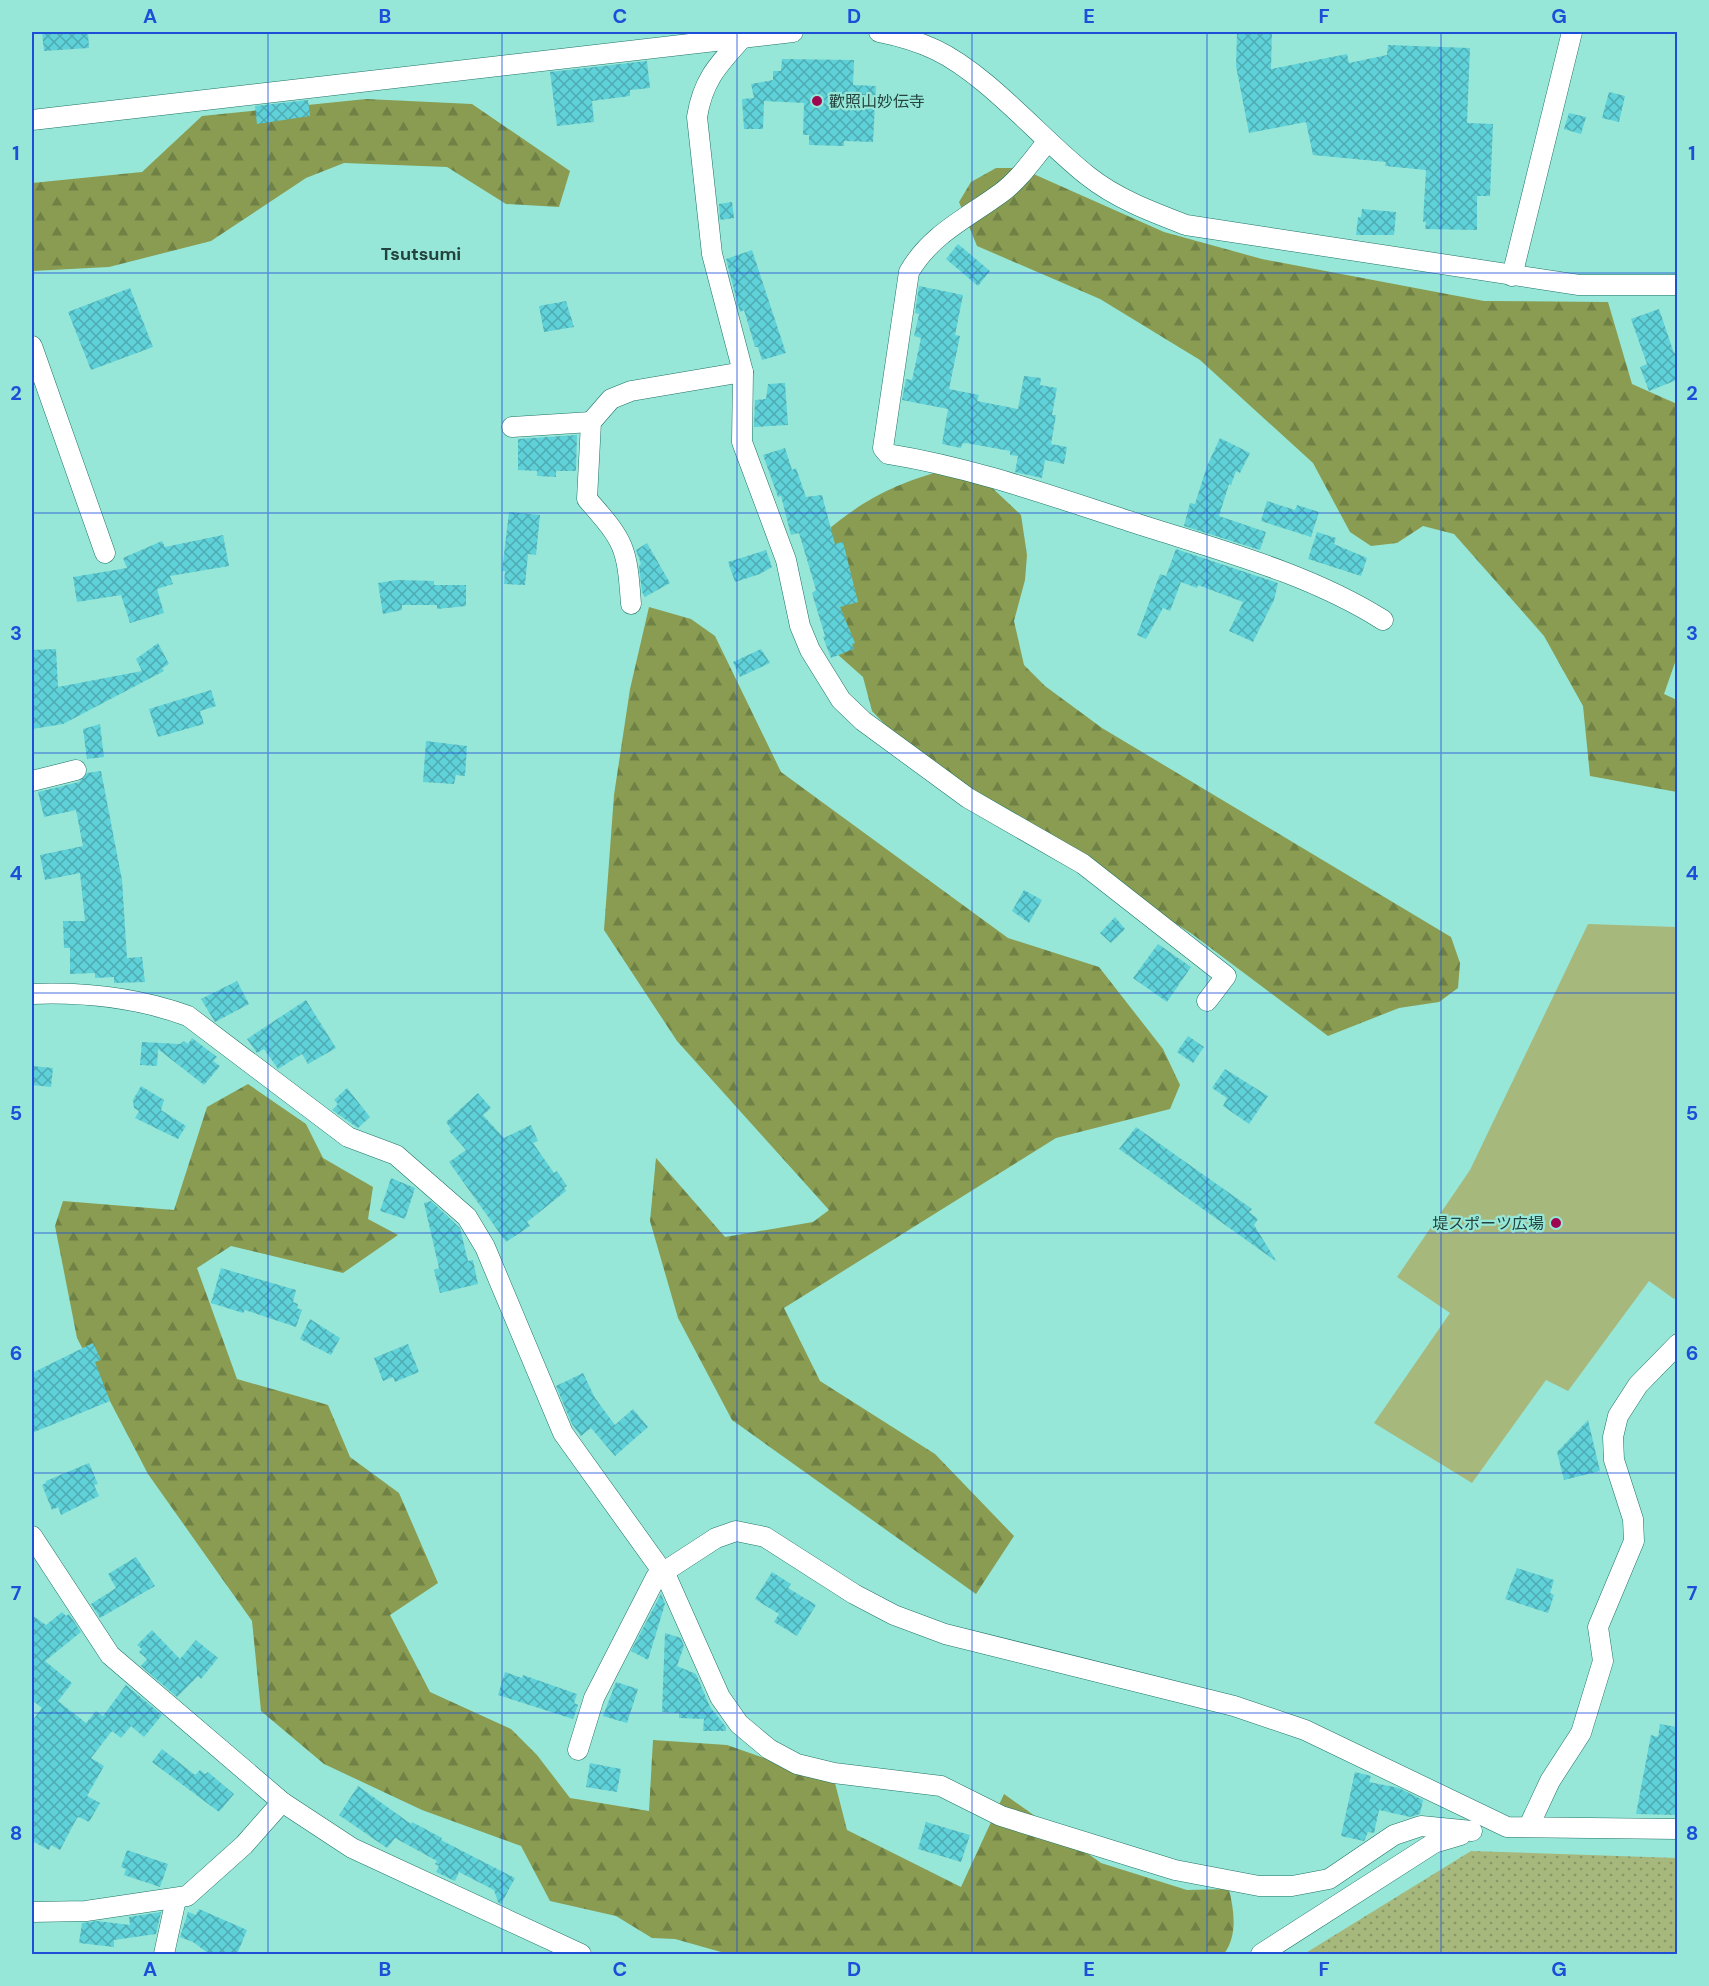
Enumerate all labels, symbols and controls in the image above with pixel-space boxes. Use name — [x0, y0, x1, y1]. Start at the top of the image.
text: A — [143, 3, 157, 29]
text: B — [379, 3, 391, 29]
text: C — [613, 3, 627, 29]
text: D — [847, 3, 861, 29]
text: E — [1083, 3, 1095, 29]
text: F — [1318, 3, 1330, 29]
text: G — [1551, 3, 1567, 29]
place label: 歡照山妙伝寺 — [829, 91, 925, 112]
marker: 歡照山妙伝寺 — [810, 94, 824, 108]
text: 1 — [12, 140, 20, 166]
text: 1 — [1688, 140, 1696, 166]
district label: Tsutsumi — [381, 242, 461, 266]
text: 2 — [10, 380, 22, 406]
text: 2 — [1686, 380, 1698, 406]
text: 3 — [10, 620, 22, 646]
text: 3 — [1686, 620, 1698, 646]
text: 4 — [10, 860, 23, 886]
text: 4 — [1686, 860, 1699, 886]
text: 5 — [10, 1100, 22, 1126]
text: 5 — [1686, 1100, 1698, 1126]
place label: 堤スポーツ広場 — [1432, 1213, 1544, 1234]
marker: 堤スポーツ広場 — [1549, 1216, 1563, 1230]
text: 6 — [10, 1340, 22, 1366]
text: 6 — [1686, 1340, 1698, 1366]
text: 7 — [11, 1580, 22, 1606]
text: 7 — [1687, 1580, 1698, 1606]
text: 8 — [10, 1820, 22, 1846]
text: 8 — [1686, 1820, 1698, 1846]
text: A — [143, 1956, 157, 1982]
text: B — [379, 1956, 391, 1982]
text: C — [613, 1956, 627, 1982]
text: D — [847, 1956, 861, 1982]
text: E — [1083, 1956, 1095, 1982]
text: F — [1318, 1956, 1330, 1982]
text: G — [1551, 1956, 1567, 1982]

